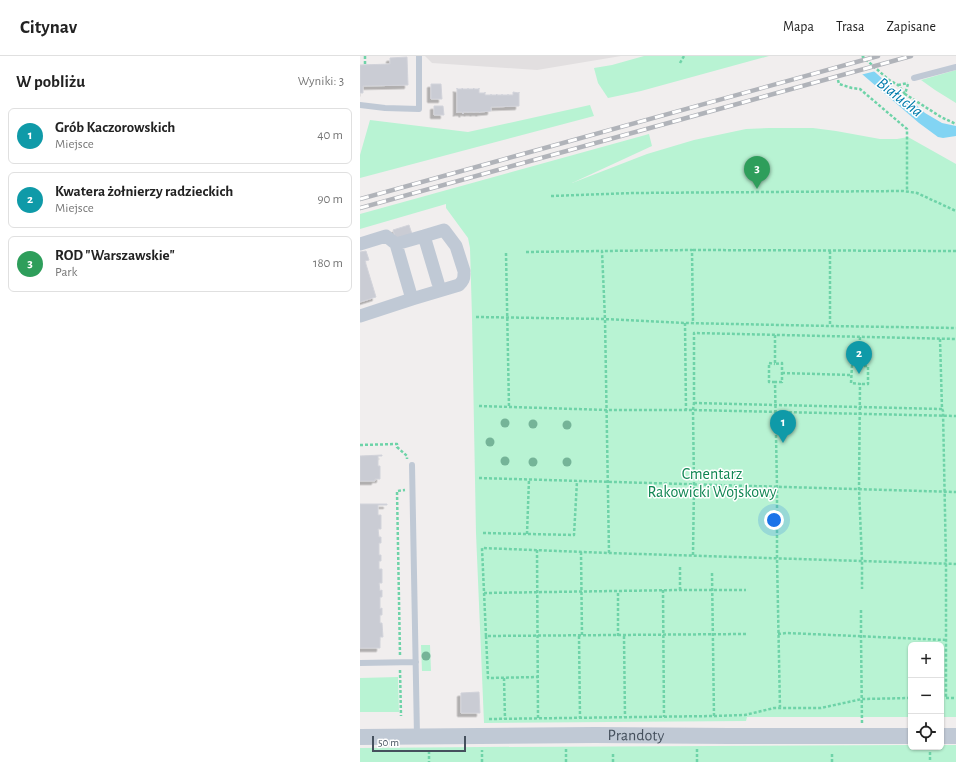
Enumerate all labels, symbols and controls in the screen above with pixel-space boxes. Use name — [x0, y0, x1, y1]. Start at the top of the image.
text: Citynav — [20, 18, 77, 37]
text: Mapa — [783, 20, 814, 34]
text: Trasa — [836, 20, 864, 34]
text: Zapisane — [886, 20, 936, 34]
text: W pobliżu — [16, 73, 85, 90]
water label: Białucha — [874, 74, 926, 120]
text: Wyniki: 3 — [298, 75, 344, 88]
text: Grób Kaczorowskich — [55, 120, 175, 135]
text: 1 — [28, 129, 32, 142]
text: 40 m — [317, 129, 343, 142]
text: Miejsce — [55, 138, 94, 151]
pin: 3 — [744, 156, 770, 189]
text: Kwatera żołnierzy radzieckich — [55, 184, 233, 199]
text: 2 — [27, 193, 33, 206]
text: 90 m — [317, 193, 343, 206]
text: Miejsce — [55, 202, 94, 215]
text: ROD "Warszawskie" — [55, 248, 175, 263]
text: 3 — [27, 257, 33, 270]
text: 180 m — [313, 257, 343, 270]
text: Park — [55, 266, 77, 279]
pin: 2 — [846, 341, 872, 374]
pin: 1 — [770, 410, 796, 443]
park label: Cmentarz Rakowicki Wojskowy — [647, 466, 777, 501]
your location — [764, 510, 784, 530]
map controls — [908, 642, 944, 750]
button: + — [908, 642, 944, 678]
button: − — [908, 678, 944, 714]
button: locate — [908, 714, 944, 750]
street label: Prandoty — [608, 727, 665, 745]
scale bar — [372, 734, 466, 753]
text: 50 m — [378, 737, 399, 748]

